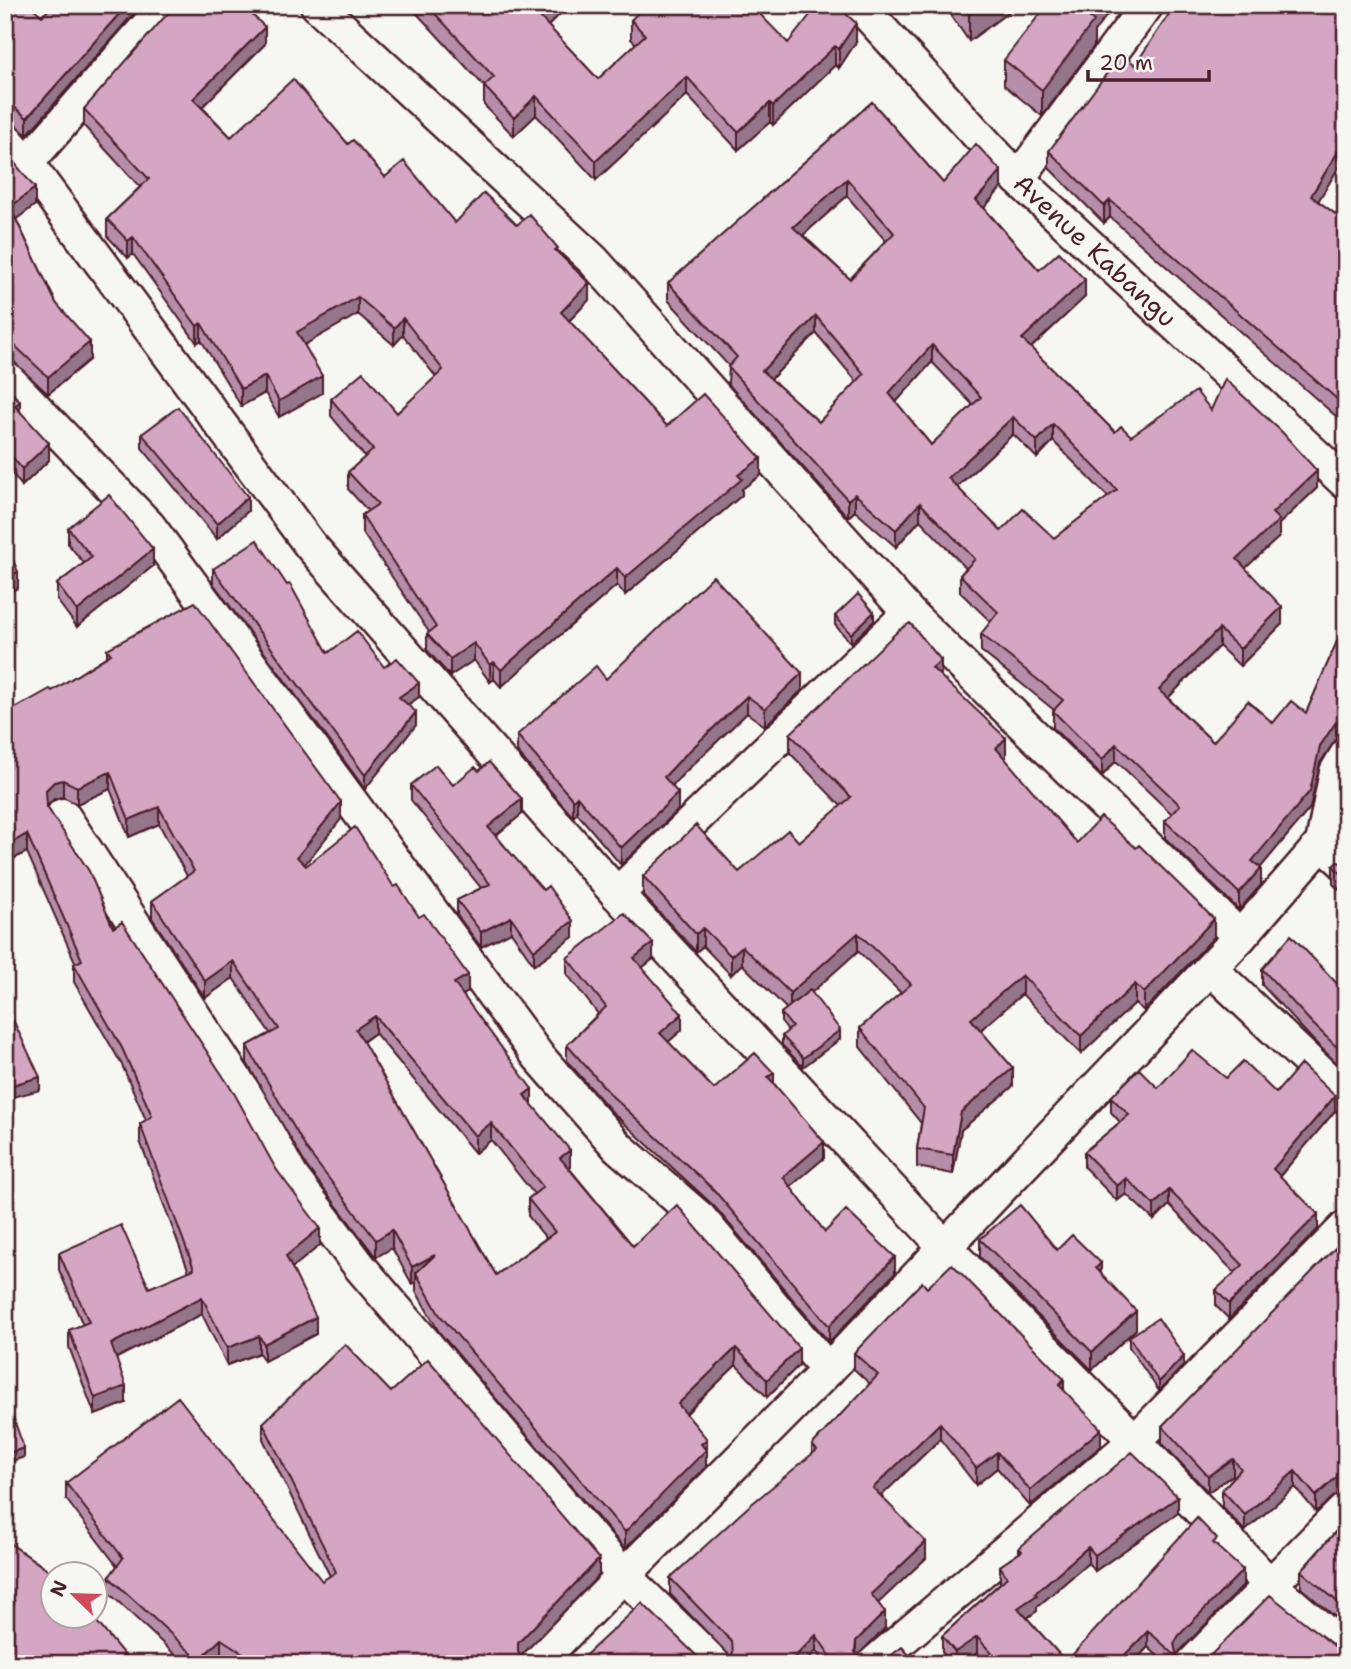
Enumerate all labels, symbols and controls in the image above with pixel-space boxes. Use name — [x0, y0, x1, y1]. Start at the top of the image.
scale bar — [1088, 38, 1209, 82]
text: 20 m — [1099, 49, 1153, 77]
street label: Avenue Kabangu — [1006, 166, 1185, 335]
north arrow — [38, 1560, 108, 1630]
text: N — [44, 1577, 73, 1600]

